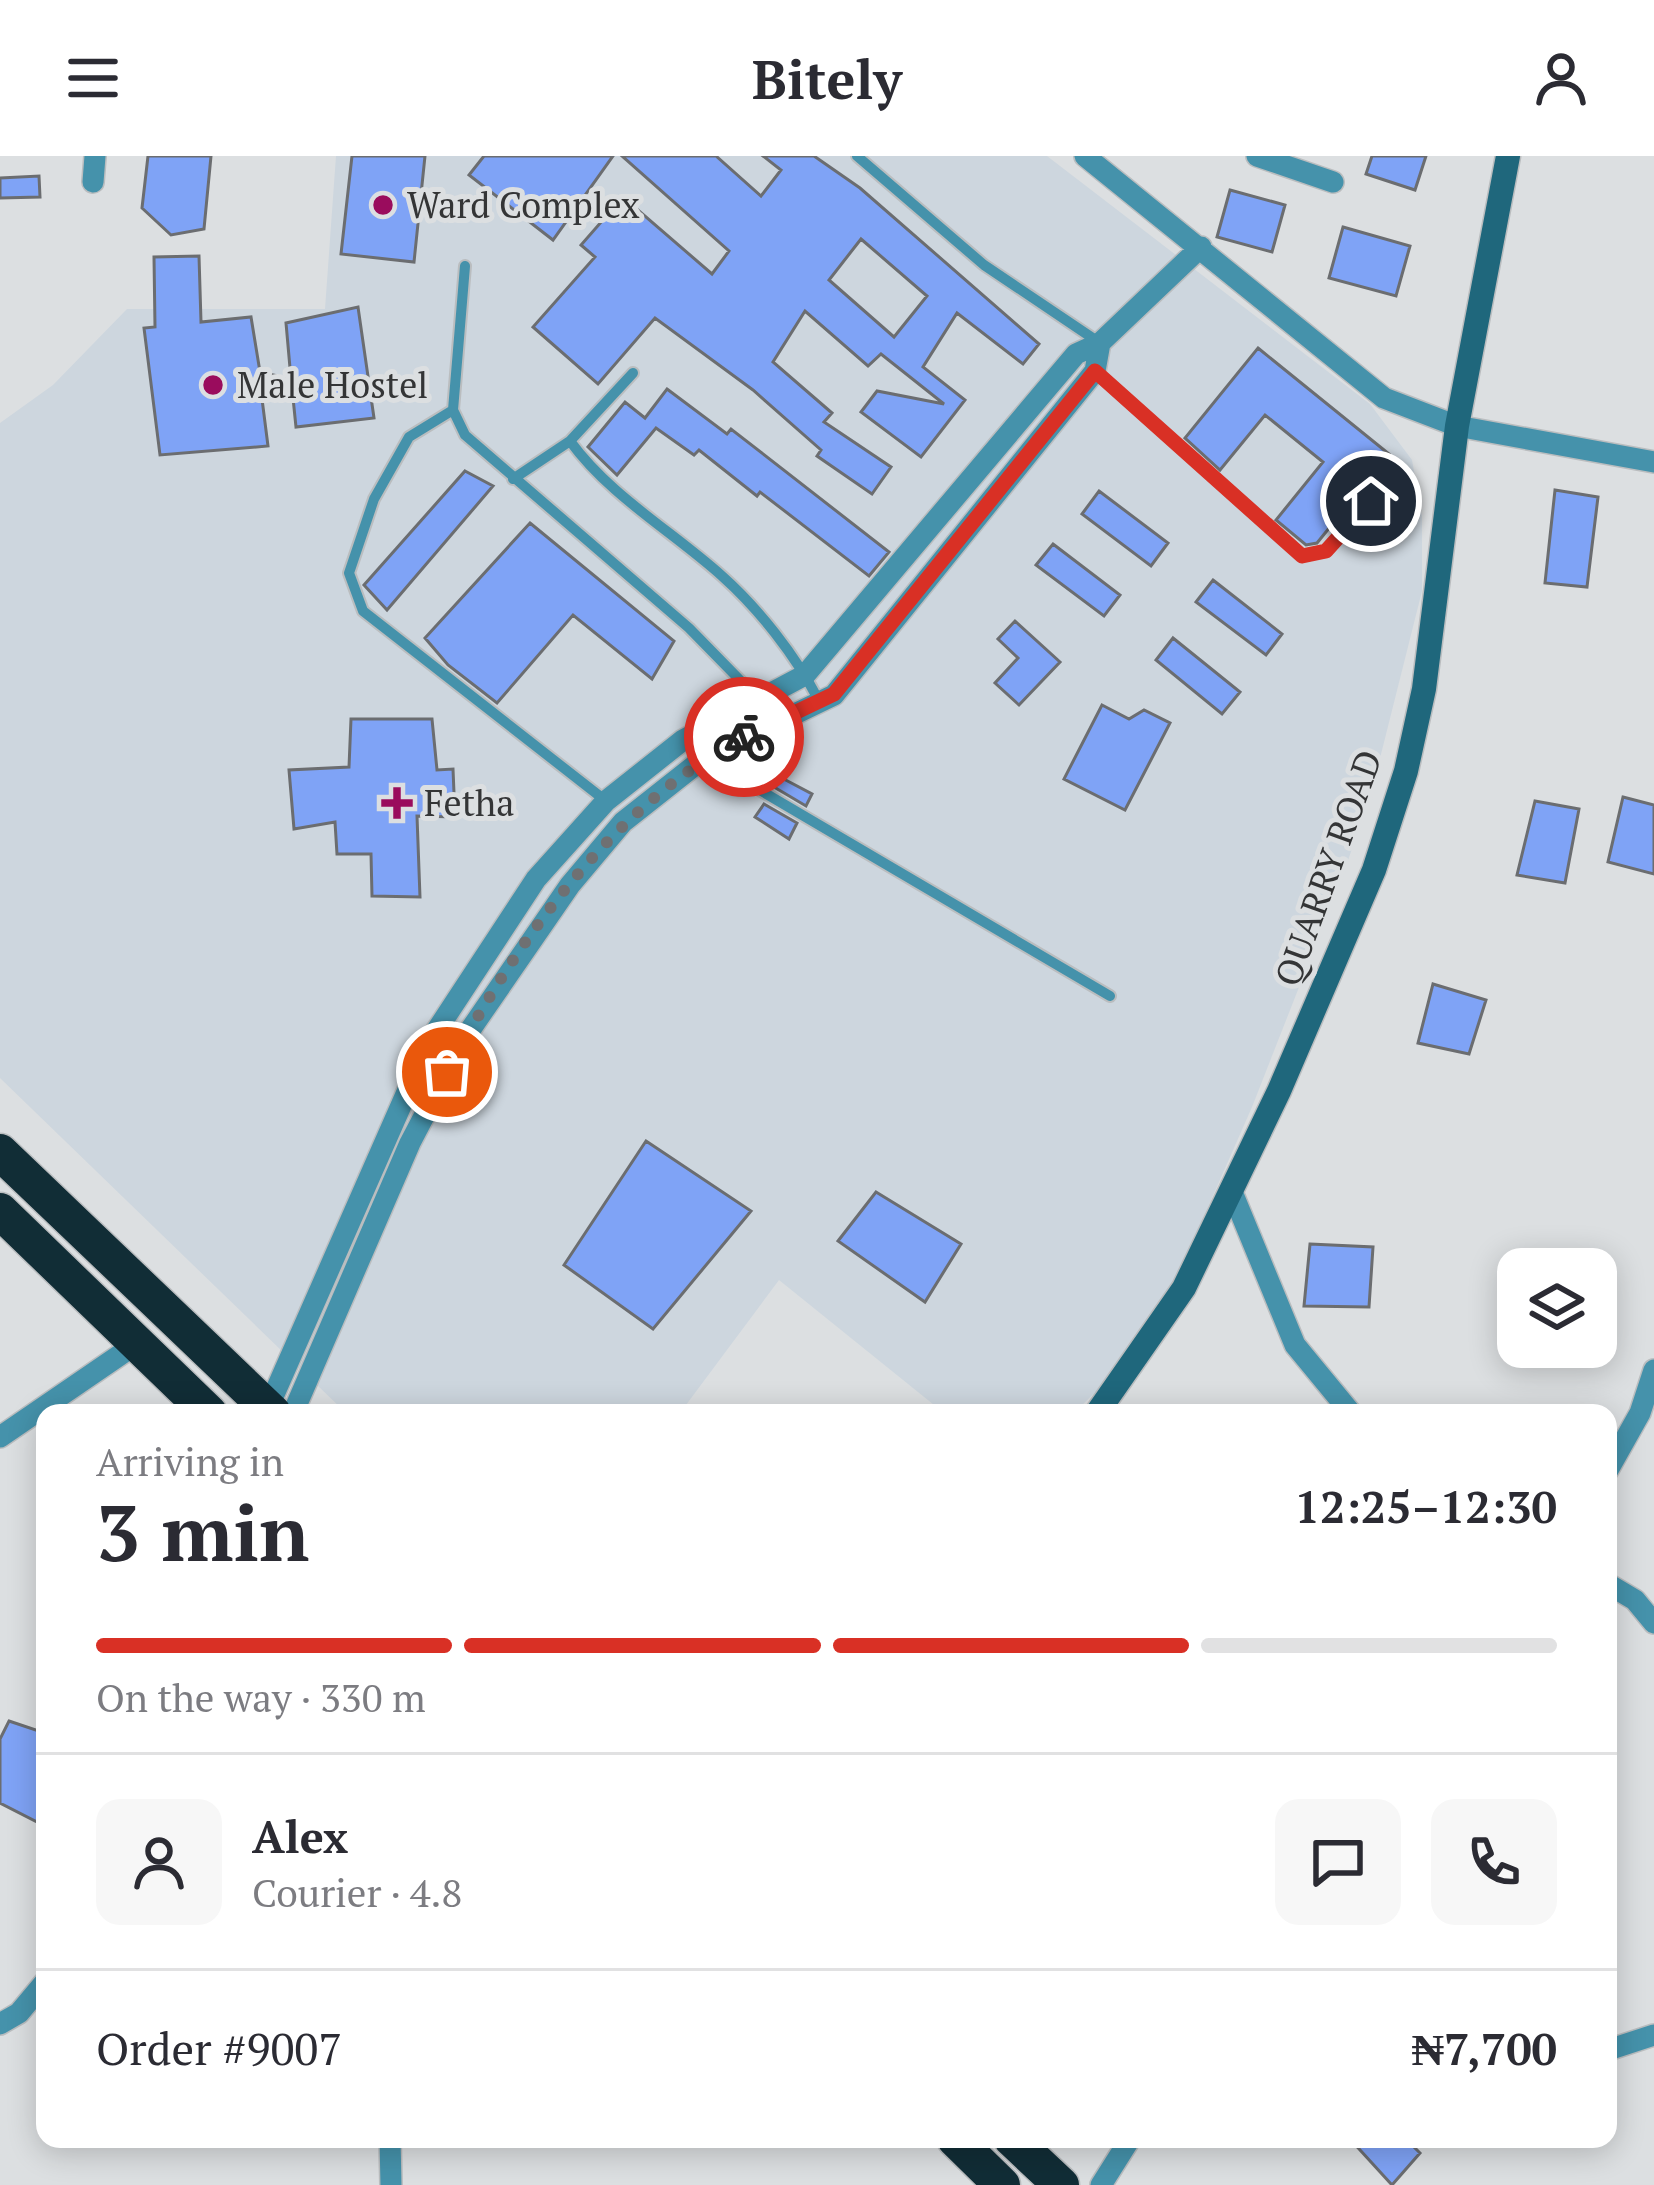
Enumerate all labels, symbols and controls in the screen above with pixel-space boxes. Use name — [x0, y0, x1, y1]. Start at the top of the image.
text: Bitely — [752, 43, 902, 114]
icon: menu — [60, 45, 126, 111]
icon: person — [1528, 45, 1594, 111]
place label: Ward Complex — [407, 181, 640, 228]
marker: Ward Complex — [370, 192, 396, 218]
place label: Male Hostel — [237, 361, 428, 408]
marker: Male Hostel — [200, 372, 226, 398]
pin — [1320, 450, 1422, 552]
icon: home — [1338, 468, 1404, 534]
courier — [684, 677, 804, 797]
icon: bike — [711, 704, 777, 770]
street label: QUARRY ROAD — [1263, 743, 1392, 992]
place label: Fetha — [424, 779, 514, 826]
marker: Fetha — [381, 787, 413, 819]
pin — [396, 1021, 498, 1123]
icon: bag — [414, 1039, 480, 1105]
map controls — [1497, 1248, 1617, 1368]
button: layers — [1497, 1248, 1617, 1368]
text: Arriving in — [96, 1435, 284, 1487]
text: 12:25–12:30 — [1295, 1476, 1557, 1536]
text: 3 min — [96, 1480, 309, 1583]
text: On the way · 330 m — [96, 1671, 426, 1723]
button: person — [96, 1799, 222, 1925]
button: chat — [1275, 1799, 1401, 1925]
button: phone — [1431, 1799, 1557, 1925]
text: Alex — [252, 1806, 348, 1866]
text: Courier · 4.8 — [252, 1866, 462, 1918]
text: Order #9007 — [96, 2018, 342, 2078]
text: ₦7,700 — [1411, 2018, 1557, 2078]

